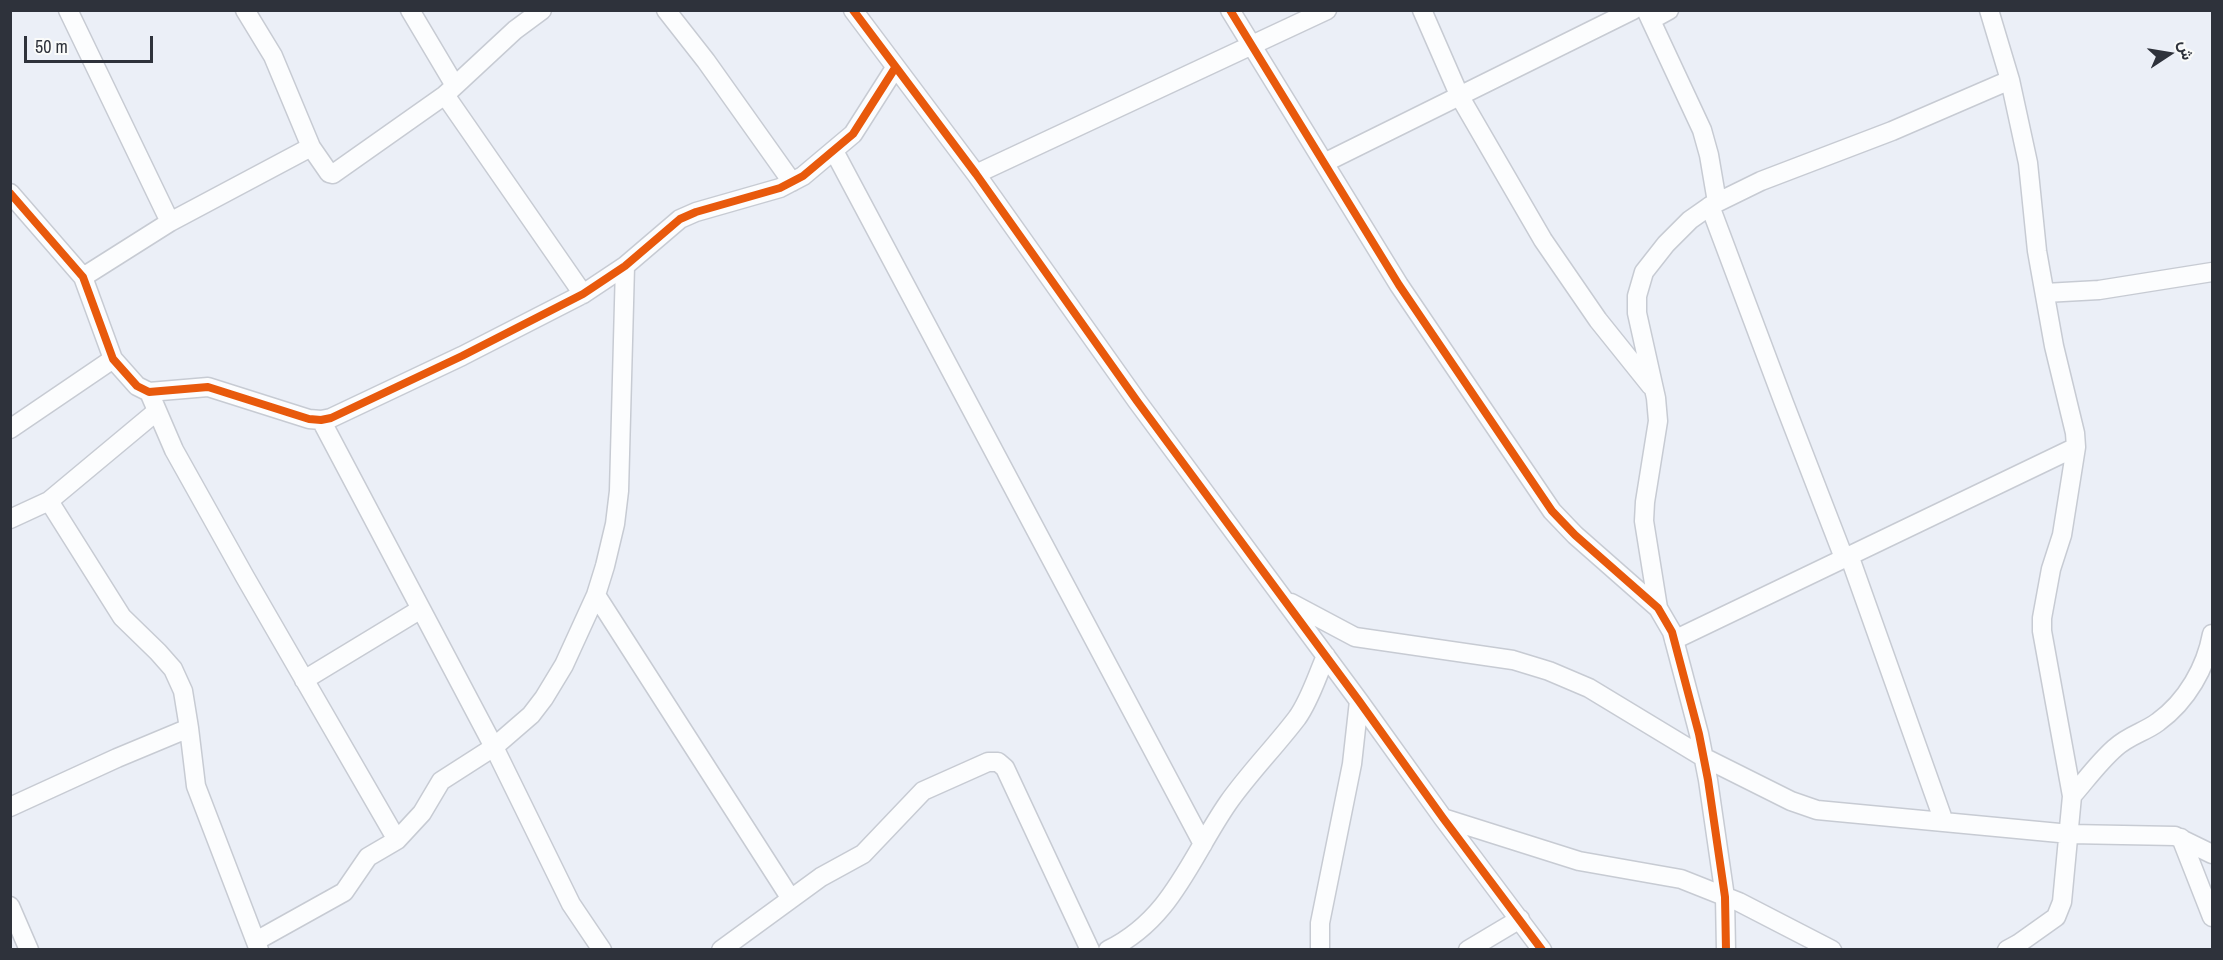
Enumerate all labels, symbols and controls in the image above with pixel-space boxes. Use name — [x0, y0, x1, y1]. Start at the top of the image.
scale bar — [27, 24, 156, 62]
north arrow — [2139, 24, 2199, 84]
text: 50 m — [35, 34, 68, 59]
text: ش — [2174, 39, 2199, 62]

